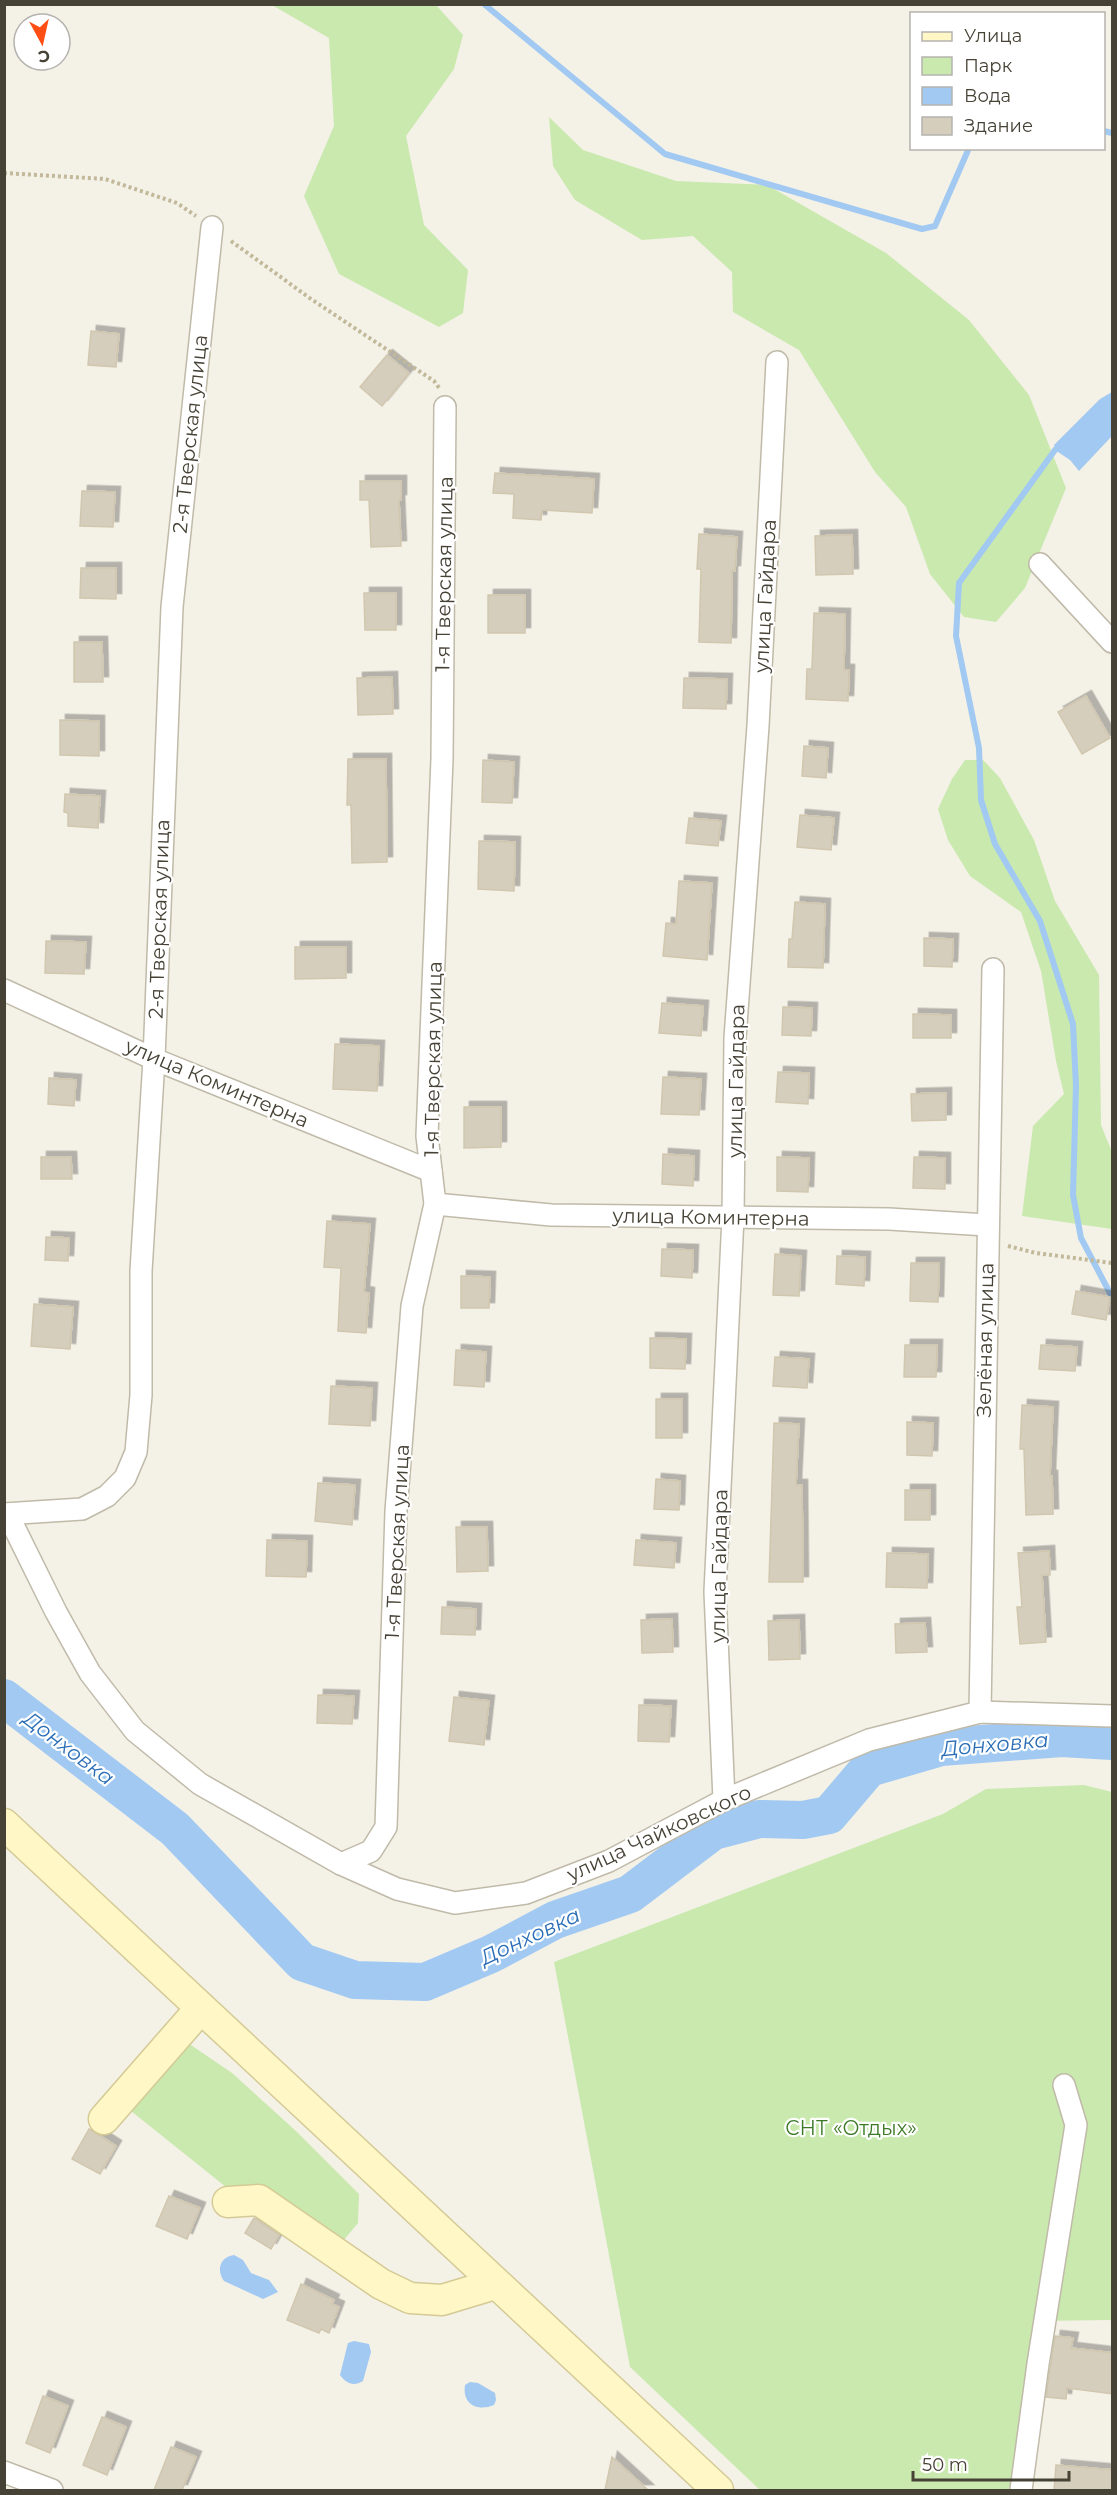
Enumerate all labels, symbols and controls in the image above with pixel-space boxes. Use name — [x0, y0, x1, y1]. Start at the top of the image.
north arrow — [12, 12, 72, 72]
legend — [910, 12, 1105, 150]
text: Улица — [964, 25, 1022, 47]
text: С — [37, 46, 51, 67]
text: Парк — [964, 55, 1013, 77]
text: Вода — [964, 85, 1011, 107]
text: Здание — [964, 115, 1033, 137]
street label: 2-я Тверская улица — [168, 333, 212, 535]
street label: 1-я Тверская улица — [430, 476, 458, 672]
street label: улица Гайдара — [749, 519, 781, 674]
street label: 2-я Тверская улица — [144, 819, 174, 1019]
street label: 1-я Тверская улица — [419, 961, 447, 1157]
street label: улица Гайдара — [723, 1004, 749, 1159]
street label: улица Коминтерна — [121, 1033, 312, 1133]
street label: улица Коминтерна — [611, 1203, 810, 1231]
street label: Зелёная улица — [972, 1263, 998, 1417]
street label: 1-я Тверская улица — [380, 1444, 414, 1640]
street label: улица Гайдара — [706, 1489, 732, 1644]
water label: Донховка — [17, 1705, 119, 1790]
water label: Донховка — [939, 1727, 1050, 1761]
street label: улица Чайковского — [562, 1780, 755, 1887]
water label: Донховка — [474, 1902, 584, 1971]
park label: СНТ «Отдых» — [785, 2116, 917, 2140]
scale bar — [913, 2444, 1069, 2482]
text: 50 m — [922, 2454, 968, 2476]

